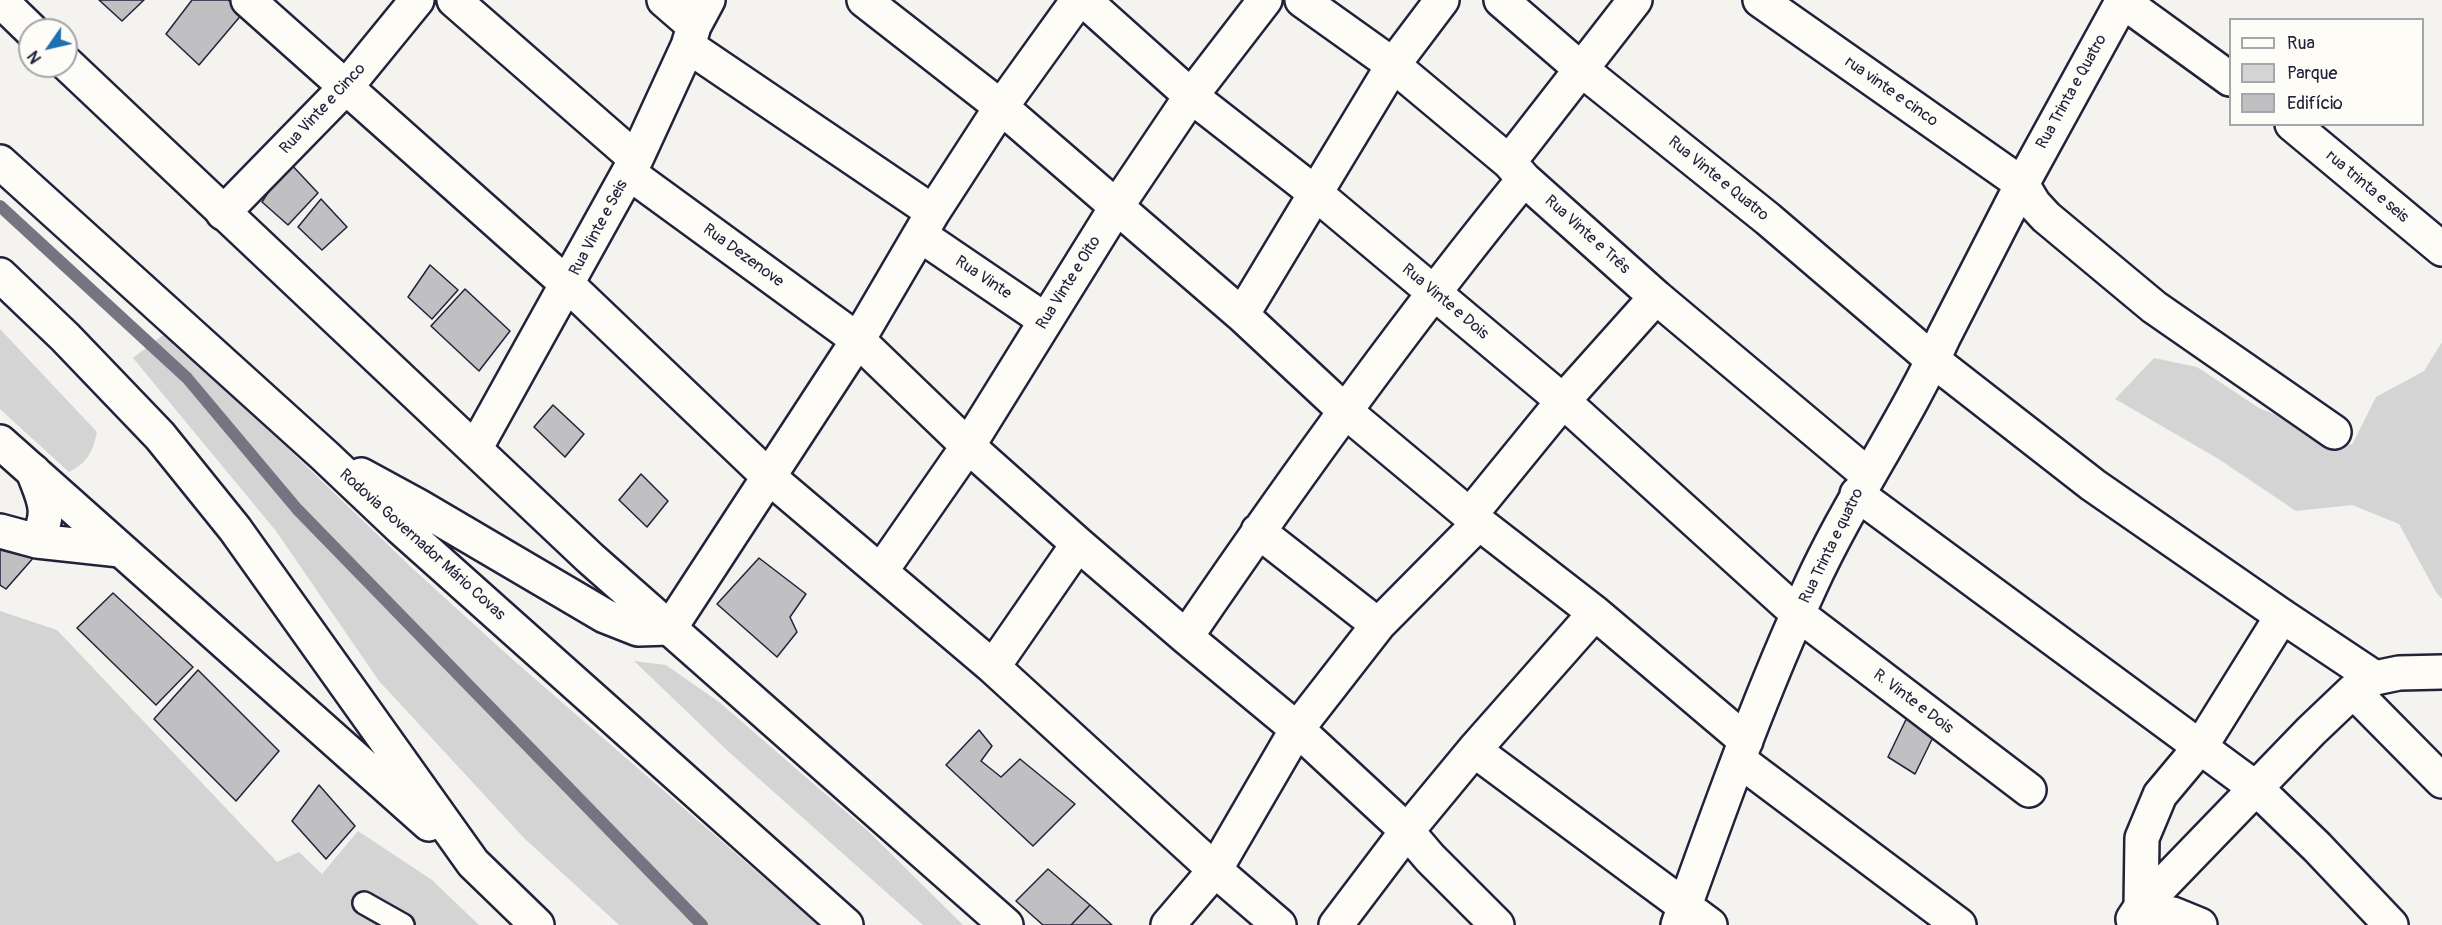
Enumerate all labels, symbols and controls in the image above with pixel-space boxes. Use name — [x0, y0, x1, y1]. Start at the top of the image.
north arrow — [18, 18, 78, 78]
legend — [2229, 18, 2424, 126]
street label: Rua Trinta e Quatro — [2033, 31, 2111, 153]
text: Rua — [2287, 32, 2315, 55]
text: N — [23, 47, 46, 67]
street label: rua vinte e cinco — [1841, 53, 1941, 131]
street label: Rua Vinte e Cinco — [276, 60, 370, 158]
text: Parque — [2287, 62, 2337, 85]
text: Edifício — [2287, 92, 2343, 115]
street label: Rua Vinte e Quatro — [1664, 133, 1772, 225]
street label: rua trinta e seis — [2322, 147, 2412, 227]
street label: Rua Vinte e Seis — [566, 177, 632, 279]
street label: Rua Vinte e Três — [1540, 192, 1634, 278]
street label: Rua Dezenove — [699, 220, 787, 292]
street label: Rua Vinte e Oito — [1033, 233, 1105, 333]
street label: Rua Vinte — [951, 252, 1015, 304]
street label: Rua Vinte e Dois — [1398, 260, 1492, 344]
street label: Rodovia Governador Mário Covas — [335, 465, 509, 625]
street label: Rua Trinta e quatro — [1796, 485, 1868, 607]
street label: R. Vinte e Dois — [1869, 666, 1957, 738]

